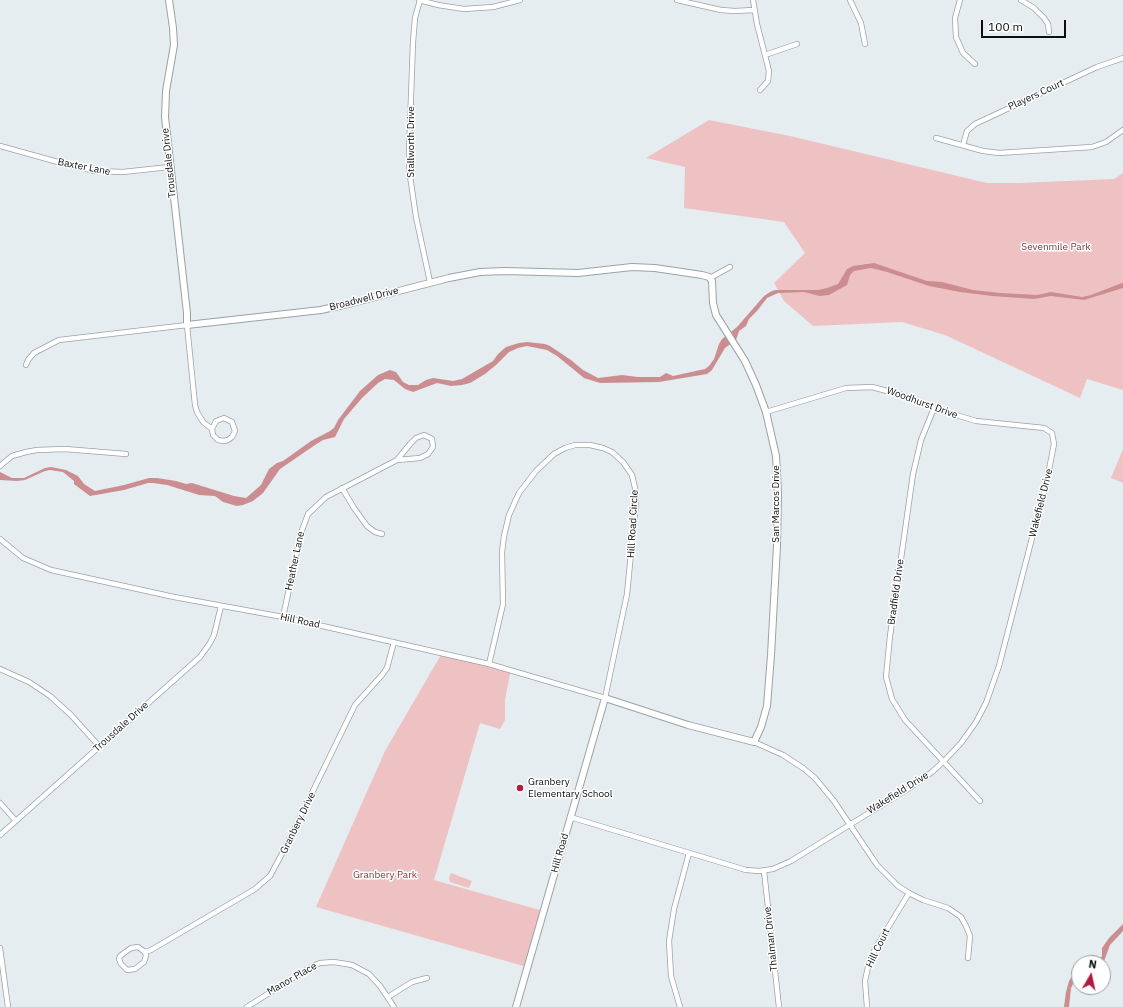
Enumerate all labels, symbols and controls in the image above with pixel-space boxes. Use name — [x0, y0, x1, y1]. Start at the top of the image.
scale bar — [983, 12, 1068, 38]
text: 100 m — [988, 19, 1023, 34]
street label: Players Court — [1006, 77, 1066, 113]
street label: Stallworth Drive — [405, 106, 417, 178]
street label: Trousdale Drive — [159, 128, 179, 198]
street label: Baxter Lane — [57, 156, 111, 178]
park label: Sevenmile Park — [1021, 241, 1091, 253]
street label: Broadwell Drive — [328, 285, 400, 313]
street label: Woodhurst Drive — [885, 385, 959, 421]
street label: San Marcos Drive — [770, 465, 782, 543]
street label: Wakefield Drive — [1027, 468, 1055, 538]
street label: Hill Road Circle — [625, 490, 641, 558]
street label: Heather Lane — [283, 530, 307, 592]
street label: Bradfield Drive — [885, 558, 907, 626]
street label: Hill Road — [279, 611, 321, 631]
street label: Trousdale Drive — [91, 699, 151, 755]
street label: Wakefield Drive — [865, 769, 931, 817]
place label: Granbery Elementary School — [528, 776, 612, 800]
marker: Granbery Elementary School — [515, 783, 525, 793]
street label: Granbery Drive — [278, 790, 318, 856]
street label: Hill Road — [549, 832, 571, 874]
park label: Granbery Park — [353, 869, 417, 881]
street label: Thalman Drive — [762, 906, 780, 972]
street label: Hill Court — [863, 926, 893, 970]
north arrow — [1071, 955, 1111, 995]
text: N — [1088, 957, 1098, 972]
street label: Manor Place — [265, 960, 319, 998]

